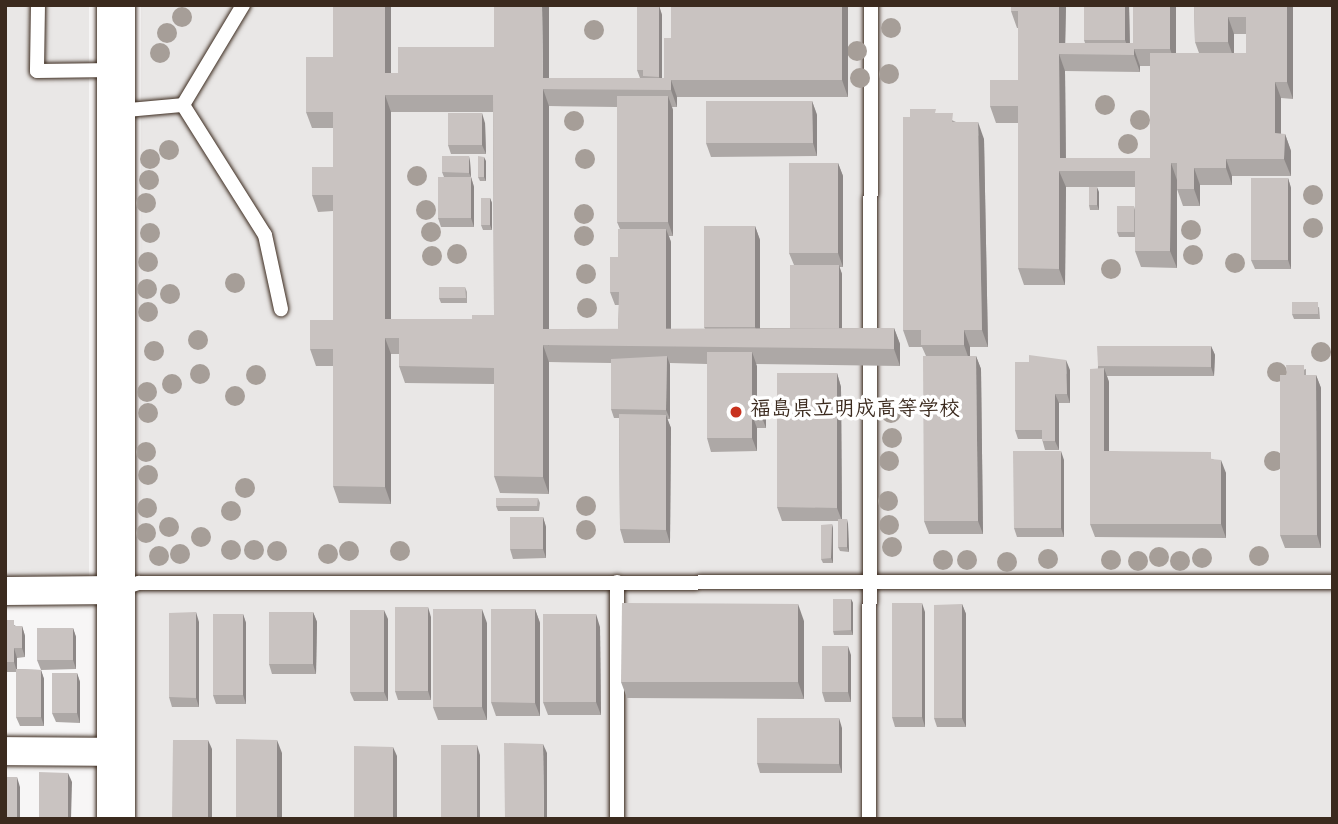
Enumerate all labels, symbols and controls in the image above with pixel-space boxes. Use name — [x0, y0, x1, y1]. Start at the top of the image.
place label: 福島県立明成高等学校 — [750, 399, 960, 425]
marker: 福島県立明成高等学校 — [728, 404, 744, 420]

